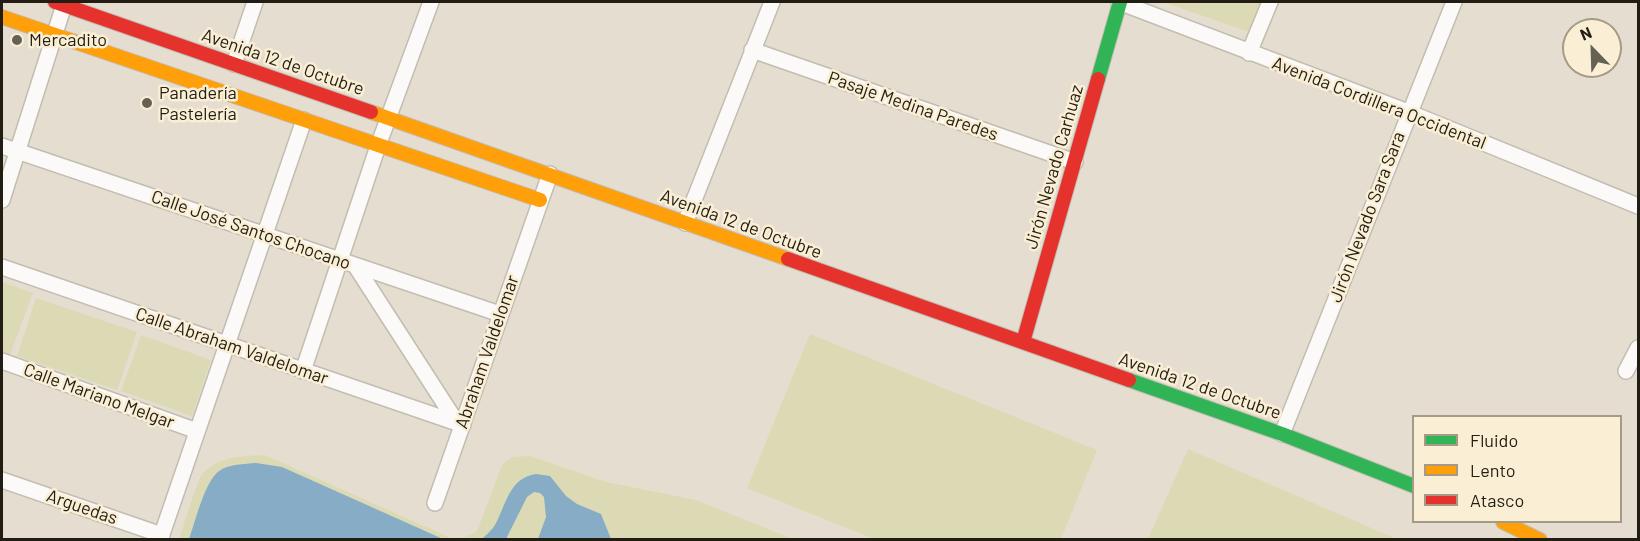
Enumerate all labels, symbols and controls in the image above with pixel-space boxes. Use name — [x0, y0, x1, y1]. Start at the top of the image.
north arrow — [1562, 18, 1622, 78]
text: N — [1577, 22, 1594, 44]
street label: Avenida 12 de Octubre — [199, 24, 367, 100]
place label: Mercadito — [29, 29, 107, 51]
marker: Mercadito — [10, 33, 24, 47]
street label: Avenida Cordillera Occidental — [1269, 52, 1489, 154]
street label: Pasaje Medina Paredes — [825, 67, 1001, 145]
place label: Panadería Pastelería — [159, 82, 237, 124]
street label: Jirón Nevado Carhuaz — [1020, 82, 1088, 252]
marker: Panadería Pastelería — [140, 96, 154, 110]
street label: Jirón Nevado Sara Sara — [1324, 129, 1410, 305]
street label: Avenida 12 de Octubre — [657, 185, 825, 263]
street label: Calle José Santos Chocano — [148, 186, 354, 274]
street label: Abraham Valdelomar — [451, 272, 523, 432]
street label: Calle Abraham Valdelomar — [133, 303, 331, 389]
street label: Avenida 12 de Octubre — [1116, 348, 1284, 424]
street label: Calle Mariano Melgar — [21, 359, 177, 433]
legend — [1412, 415, 1622, 523]
text: Fluido — [1470, 429, 1518, 451]
text: Lento — [1470, 459, 1516, 481]
street label: Arguedas — [44, 485, 120, 529]
text: Atasco — [1470, 489, 1524, 511]

